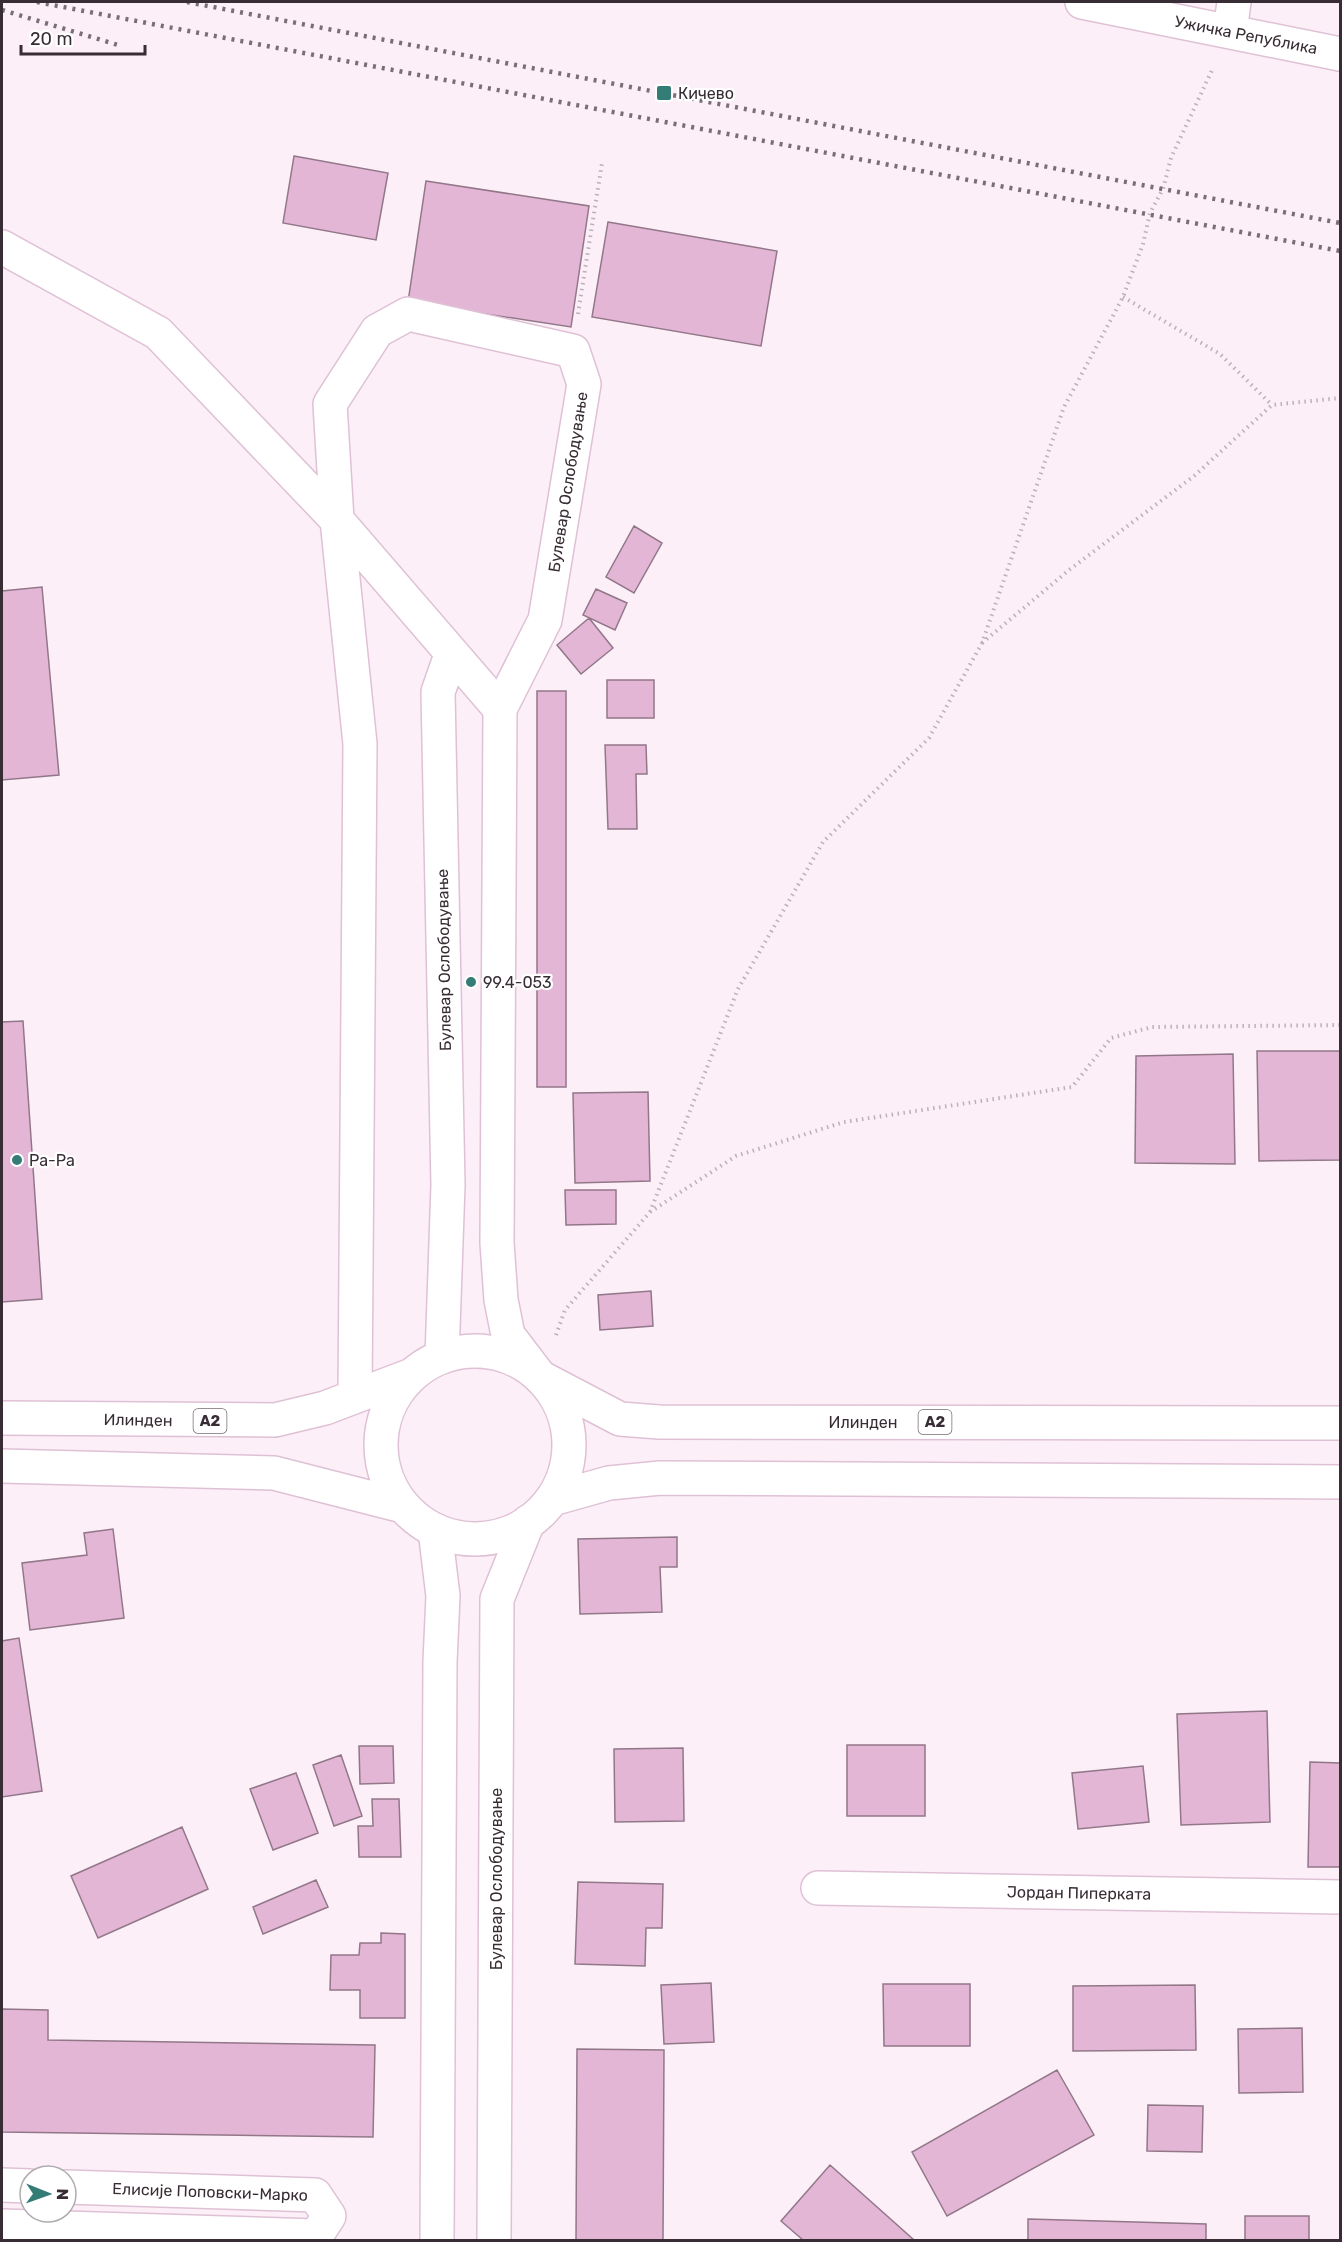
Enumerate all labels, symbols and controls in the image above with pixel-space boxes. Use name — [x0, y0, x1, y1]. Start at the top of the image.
street label: Ужичка Република — [1173, 12, 1319, 58]
scale bar — [21, 18, 146, 56]
text: 20 m — [30, 28, 72, 50]
marker: Кичево — [655, 84, 673, 102]
place label: Кичево — [678, 84, 734, 103]
street label: Булевар Ослободување — [544, 390, 592, 574]
street label: Булевар Ослободување — [433, 869, 455, 1051]
place label: 99.4-053 — [483, 973, 552, 992]
marker: 99.4-053 — [464, 975, 478, 989]
place label: Ра-Ра — [29, 1151, 75, 1170]
marker: Ра-Ра — [10, 1153, 24, 1167]
road number: A2 — [194, 1409, 226, 1433]
street label: Илинден — [103, 1410, 173, 1430]
road number: A2 — [918, 1410, 952, 1434]
street label: Илинден — [829, 1413, 897, 1432]
street label: Булевар Ослободување — [487, 1788, 506, 1970]
street label: Јордан Пиперката — [1007, 1882, 1151, 1904]
north arrow — [18, 2164, 78, 2224]
street label: Елисије Поповски-Марко — [112, 2179, 308, 2205]
text: N — [53, 2188, 72, 2200]

